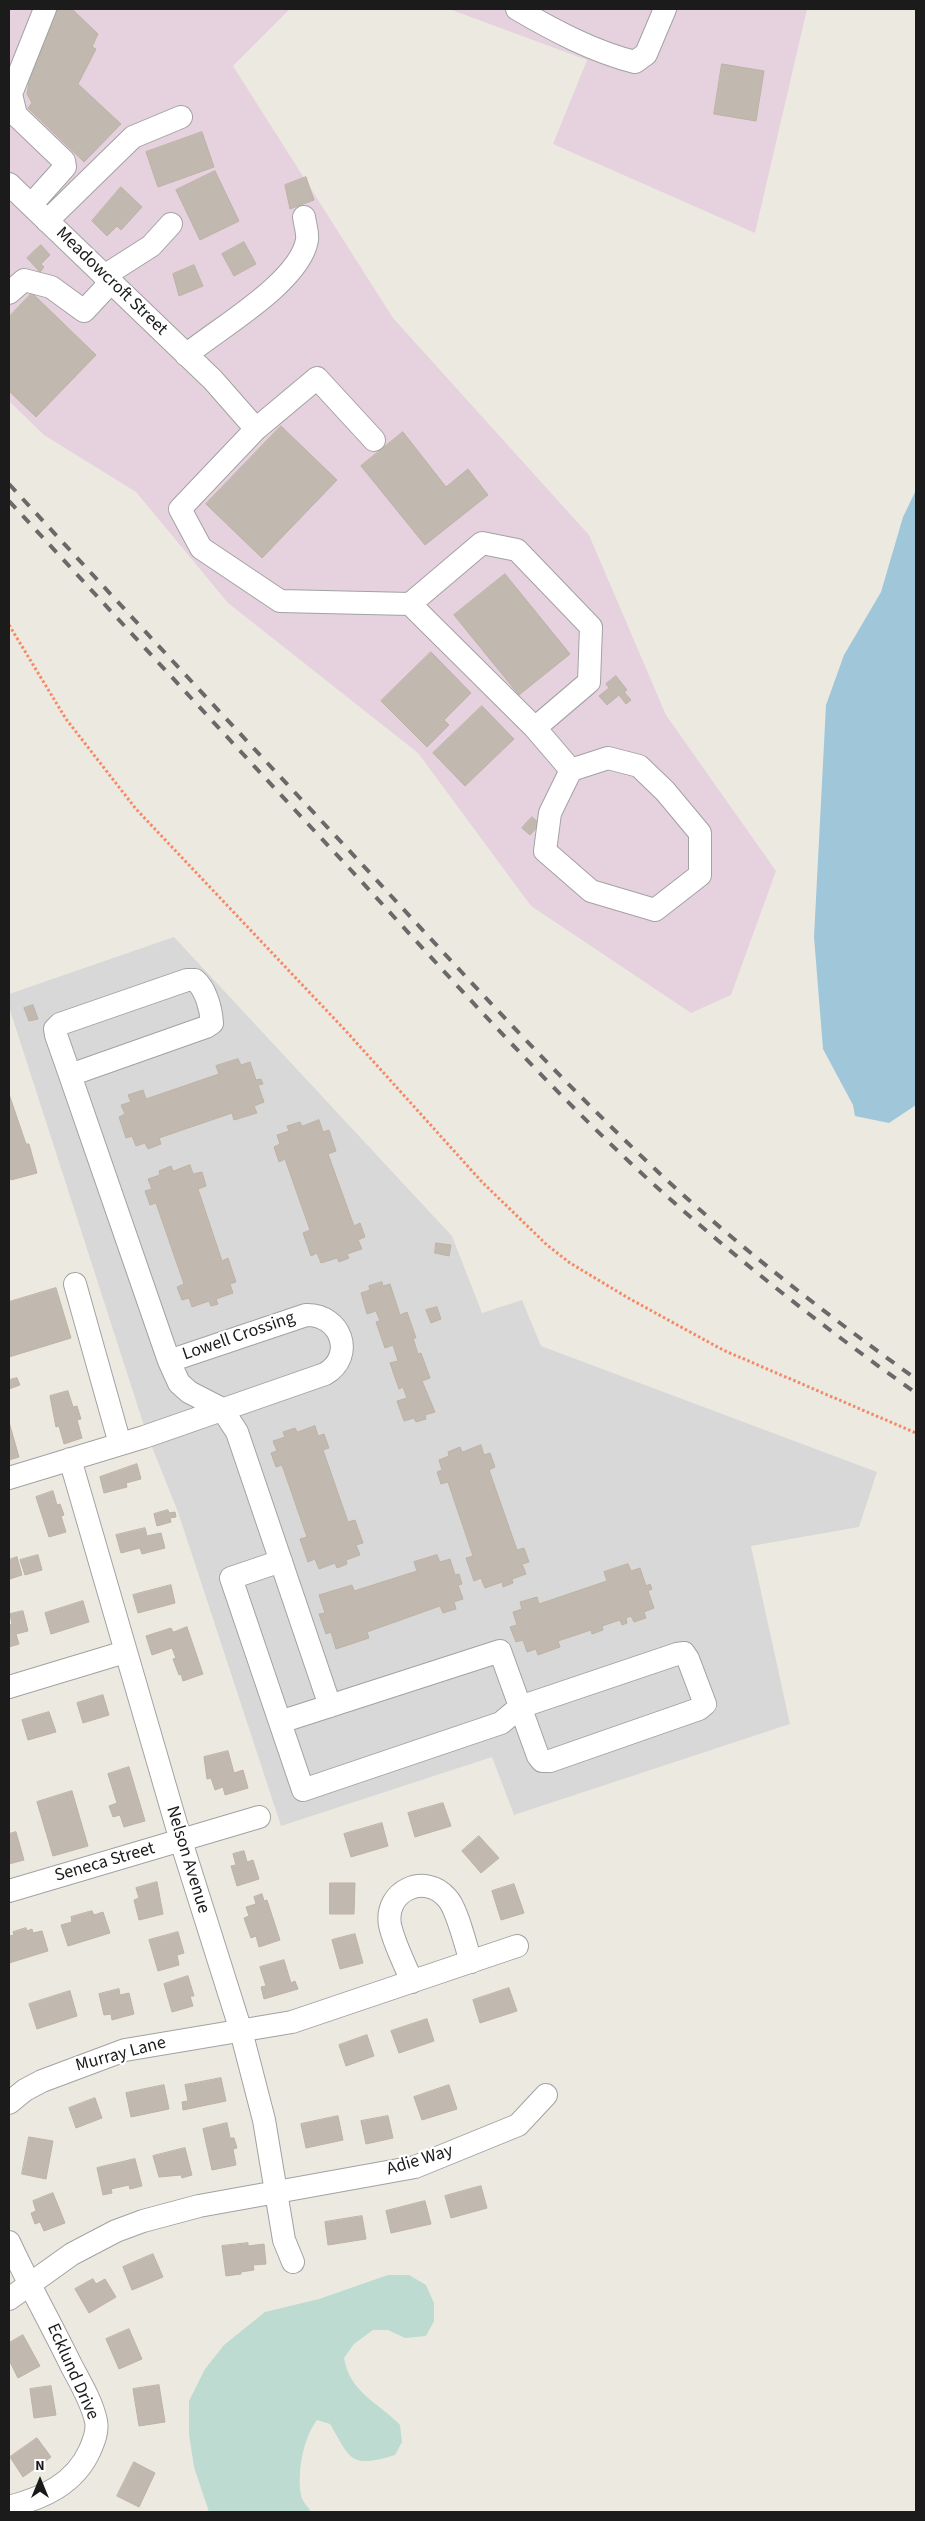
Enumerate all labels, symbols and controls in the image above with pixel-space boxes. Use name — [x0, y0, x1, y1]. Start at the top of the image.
street label: Meadowcroft Street — [51, 223, 171, 341]
street label: Lowell Crossing — [180, 1308, 298, 1366]
street label: Nelson Avenue — [160, 1804, 214, 1916]
street label: Seneca Street — [52, 1838, 158, 1888]
street label: Murray Lane — [73, 2033, 169, 2077]
street label: Adie Way — [384, 2141, 456, 2181]
street label: Ecklund Drive — [41, 2320, 103, 2424]
north arrow — [15, 2456, 65, 2506]
text: N — [35, 2456, 45, 2476]

